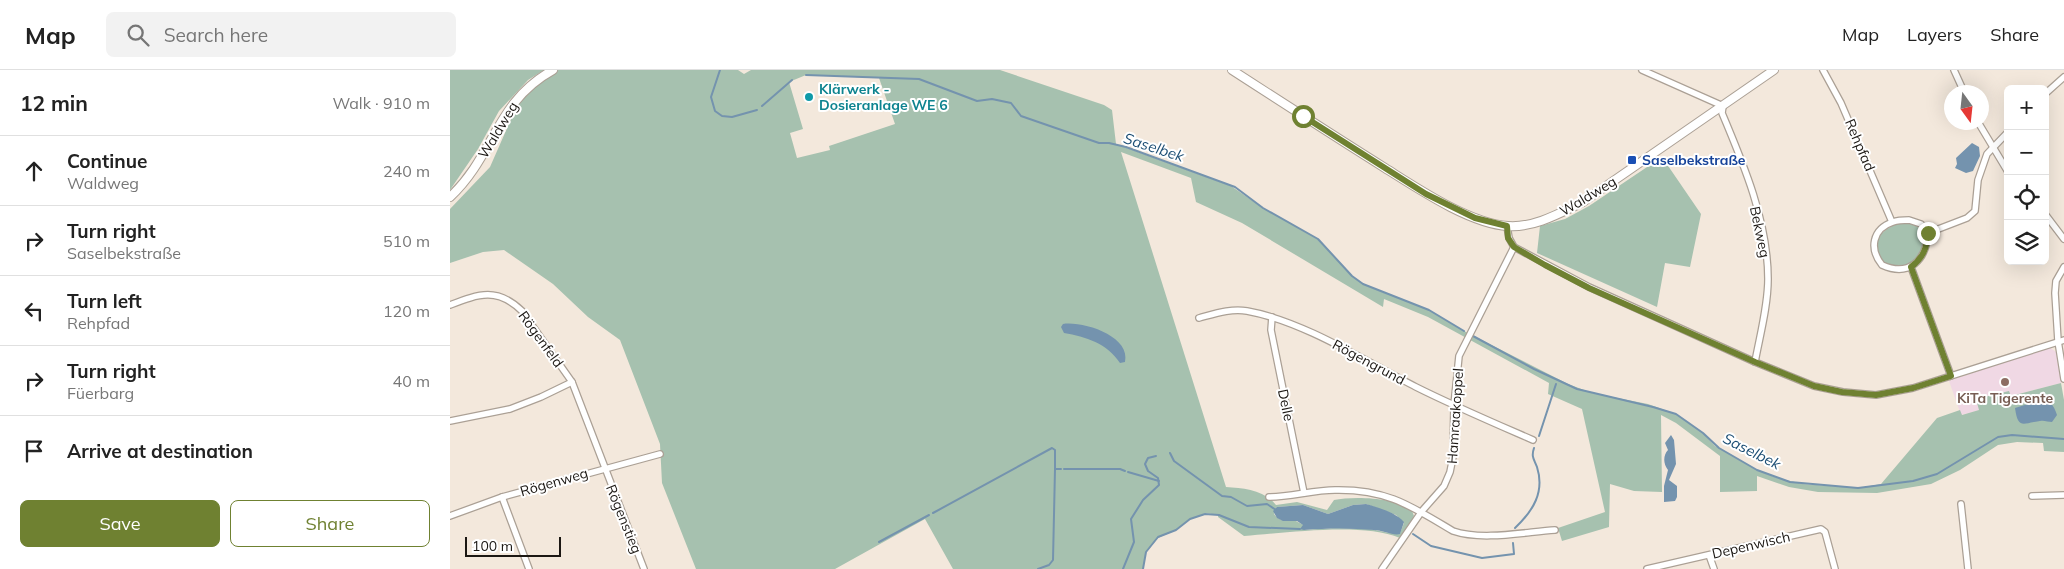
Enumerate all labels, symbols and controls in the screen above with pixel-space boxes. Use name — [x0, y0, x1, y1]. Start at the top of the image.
search box — [106, 12, 456, 57]
text: Map — [25, 20, 76, 50]
icon: search — [124, 21, 152, 49]
text: Search here — [164, 23, 268, 47]
text: Map — [1842, 23, 1879, 46]
text: Layers — [1907, 23, 1962, 46]
text: Share — [1990, 23, 2039, 46]
place label: Klärwerk - Dosieranlage WE 6 — [819, 80, 948, 114]
north arrow — [1944, 85, 1989, 130]
map controls — [2004, 85, 2049, 265]
button: + — [2004, 85, 2049, 130]
text: 12 min — [20, 90, 88, 116]
marker: Klärwerk - Dosieranlage WE 6 — [803, 91, 815, 103]
text: Walk · 910 m — [332, 93, 430, 113]
street label: Waldweg — [474, 98, 522, 162]
route start — [1292, 105, 1315, 128]
street label: Rehpfad — [1841, 116, 1879, 174]
water label: Saselbek — [1121, 128, 1188, 166]
button: − — [2004, 130, 2049, 175]
text: Continue — [67, 149, 147, 173]
place label: Saselbekstraße — [1642, 151, 1746, 169]
marker: Saselbekstraße — [1626, 154, 1638, 166]
icon: ahead — [20, 157, 48, 185]
text: 240 m — [383, 161, 430, 181]
street label: Waldweg — [1556, 172, 1620, 220]
text: Waldweg — [67, 173, 139, 193]
button: locate — [2004, 175, 2049, 220]
street label: Bekweg — [1746, 205, 1774, 259]
text: Turn right — [67, 219, 156, 243]
button: layers — [2004, 220, 2049, 265]
route end — [1917, 222, 1940, 245]
icon: right — [20, 227, 48, 255]
text: 510 m — [383, 231, 430, 251]
text: Saselbekstraße — [67, 243, 181, 263]
text: Turn left — [67, 289, 142, 313]
icon: left — [20, 297, 48, 325]
text: 120 m — [383, 301, 430, 321]
street label: Rögenfeld — [514, 307, 568, 371]
text: Rehpfad — [67, 313, 130, 333]
street label: Rögengrund — [1329, 335, 1409, 389]
text: Turn right — [67, 359, 156, 383]
icon: right — [20, 367, 48, 395]
street label: Hamraakoppel — [1443, 367, 1467, 465]
text: 40 m — [393, 371, 430, 391]
marker: KiTa Tigerente — [1999, 376, 2011, 388]
text: Füerbarg — [67, 383, 134, 403]
street label: Delle — [1274, 387, 1298, 423]
place label: KiTa Tigerente — [1957, 389, 2053, 407]
water label: Saselbek — [1720, 428, 1785, 474]
icon: arrive — [20, 437, 48, 465]
text: Arrive at destination — [67, 439, 253, 463]
street label: Rögenweg — [518, 464, 590, 500]
street label: Rögenstieg — [602, 482, 646, 556]
button: Save — [20, 500, 220, 547]
button: Share — [230, 500, 430, 547]
street label: Depenwisch — [1710, 527, 1792, 563]
scale bar — [465, 534, 561, 557]
text: 100 m — [472, 537, 513, 555]

